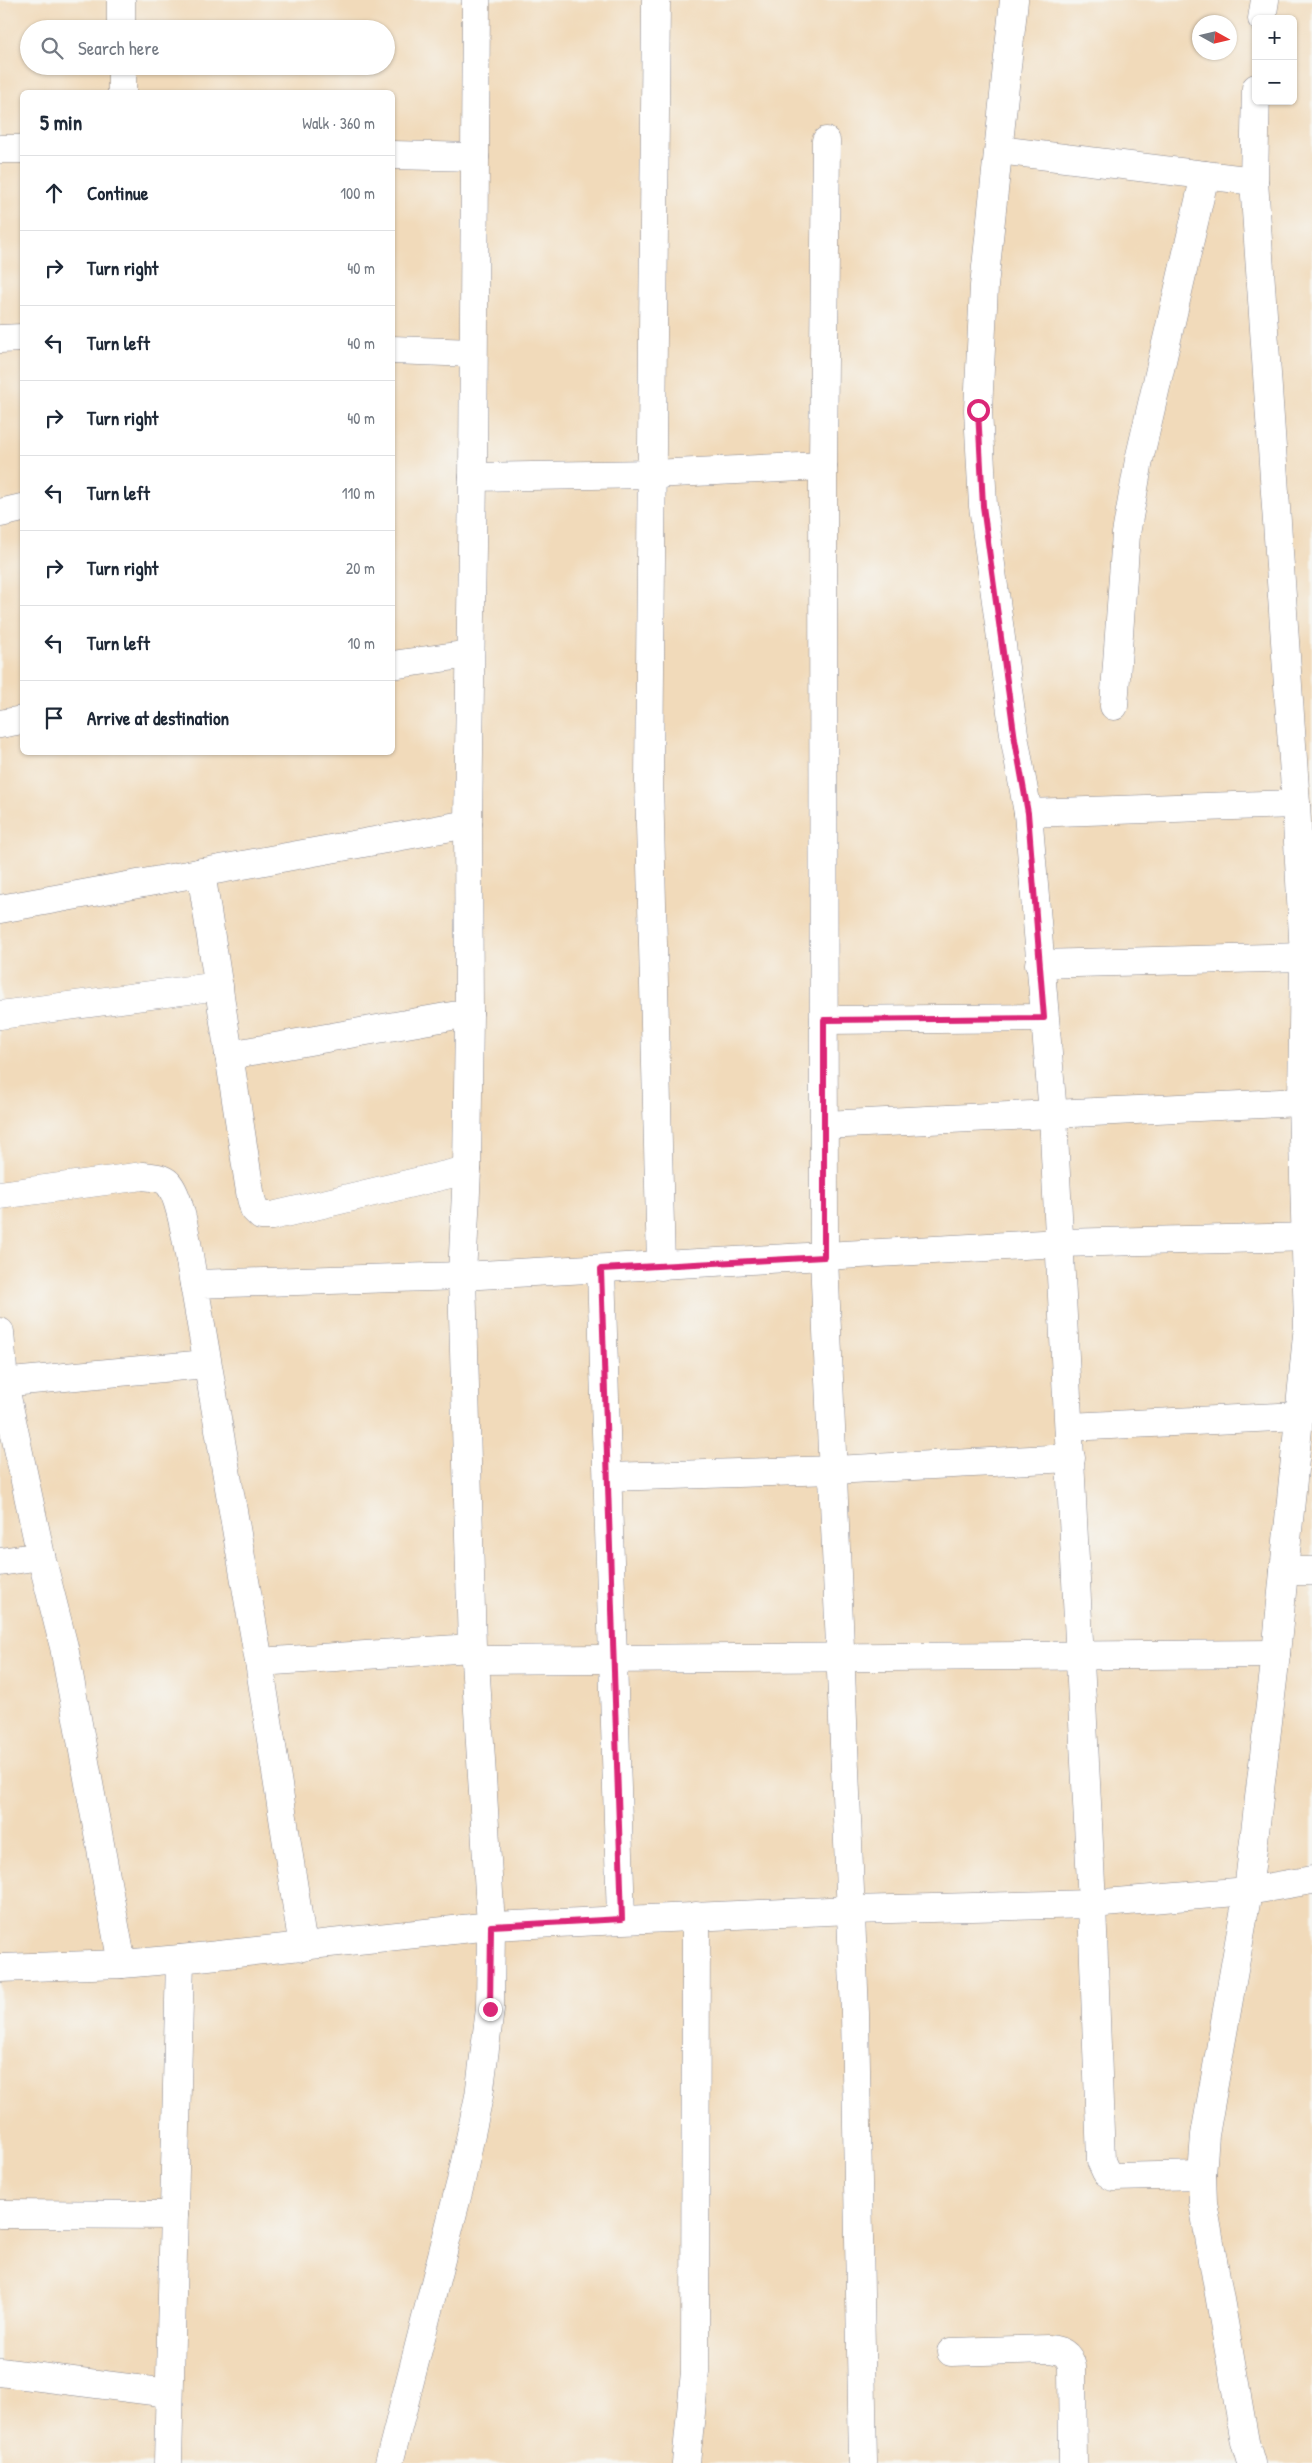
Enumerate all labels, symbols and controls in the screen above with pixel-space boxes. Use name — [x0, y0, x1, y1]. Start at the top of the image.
north arrow — [1192, 15, 1237, 60]
map controls — [1252, 15, 1297, 105]
button: + — [1252, 15, 1297, 60]
search box — [20, 20, 395, 75]
icon: search — [38, 34, 66, 62]
text: Search here — [78, 35, 159, 61]
button: − — [1252, 60, 1297, 105]
text: 5 min — [40, 108, 82, 137]
text: Walk · 360 m — [302, 112, 375, 134]
icon: ahead — [40, 179, 68, 207]
text: Continue — [87, 180, 148, 206]
text: 100 m — [340, 182, 375, 204]
icon: right — [40, 254, 68, 282]
text: Turn right — [87, 255, 158, 281]
text: 40 m — [347, 257, 375, 279]
icon: left — [40, 329, 68, 357]
text: Turn left — [87, 330, 150, 356]
text: 40 m — [347, 332, 375, 354]
route start — [967, 399, 990, 422]
icon: right — [40, 404, 68, 432]
text: Turn right — [87, 405, 158, 431]
text: 40 m — [347, 407, 375, 429]
icon: left — [40, 479, 68, 507]
text: Turn left — [87, 480, 150, 506]
text: 110 m — [342, 482, 375, 504]
icon: right — [40, 554, 68, 582]
text: Turn right — [87, 555, 158, 581]
text: 20 m — [346, 557, 375, 579]
icon: left — [40, 629, 68, 657]
text: Turn left — [87, 630, 150, 656]
text: 10 m — [347, 632, 375, 654]
icon: arrive — [40, 704, 68, 732]
text: Arrive at destination — [87, 705, 229, 731]
route end — [479, 1998, 502, 2021]

